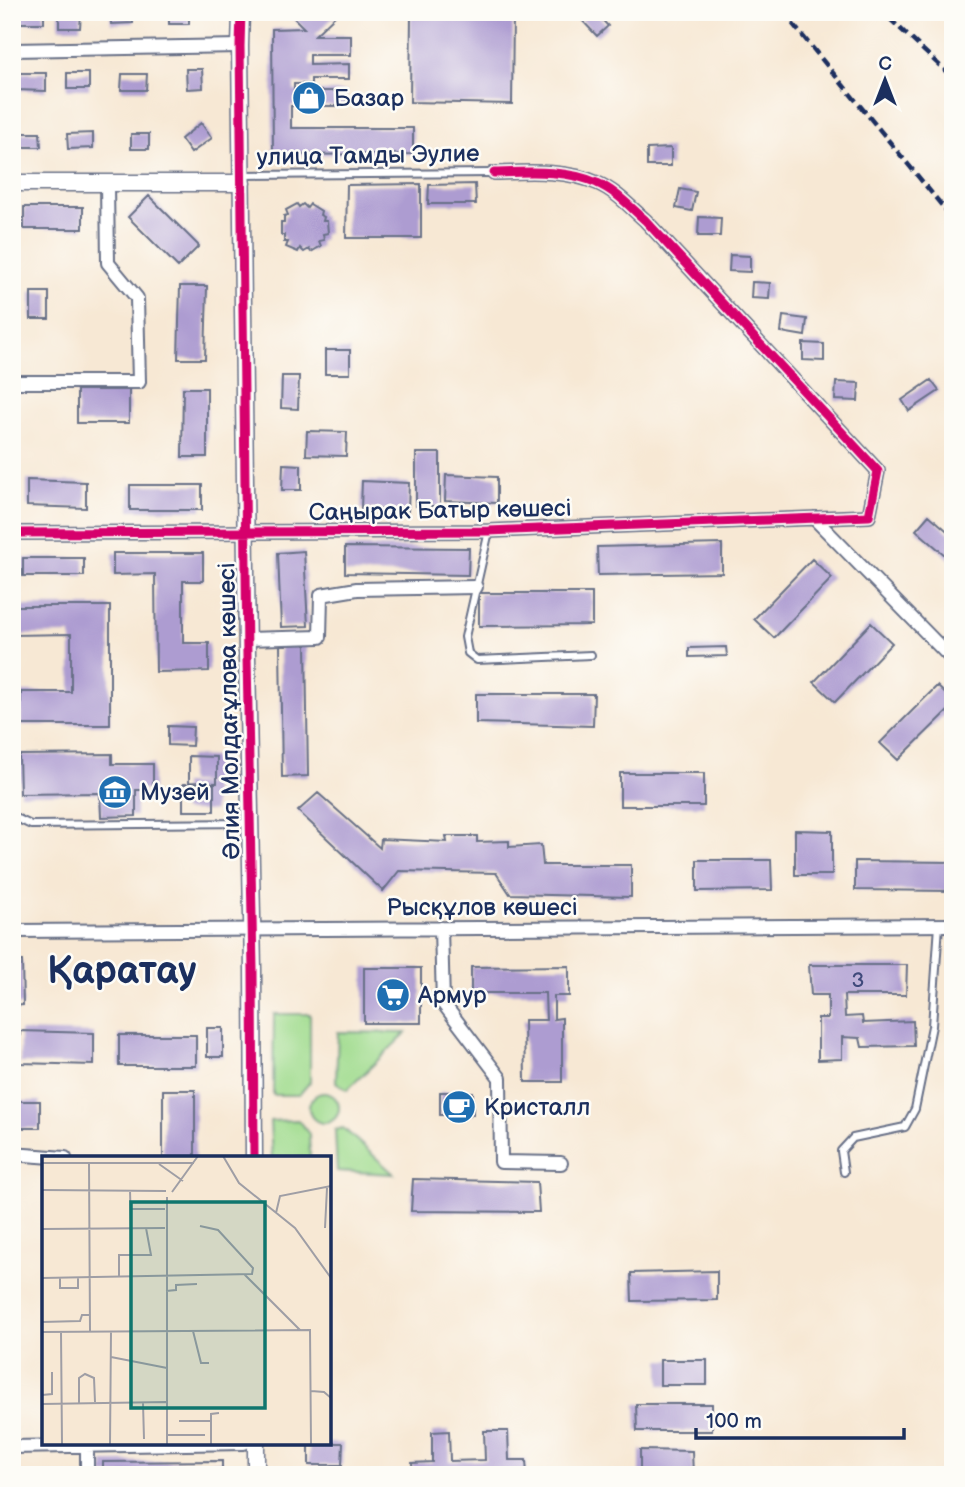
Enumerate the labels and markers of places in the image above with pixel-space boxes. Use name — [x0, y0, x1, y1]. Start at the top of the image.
shop icon: Базар — [290, 79, 328, 117]
place label: Базар — [334, 84, 405, 113]
museum icon: Музей — [96, 773, 134, 811]
place label: Музей — [140, 778, 210, 807]
supermarket icon: Армур — [374, 976, 412, 1014]
place label: Армур — [417, 981, 487, 1010]
cafe icon: Кристалл — [440, 1088, 478, 1126]
place label: Кристалл — [484, 1093, 590, 1122]

